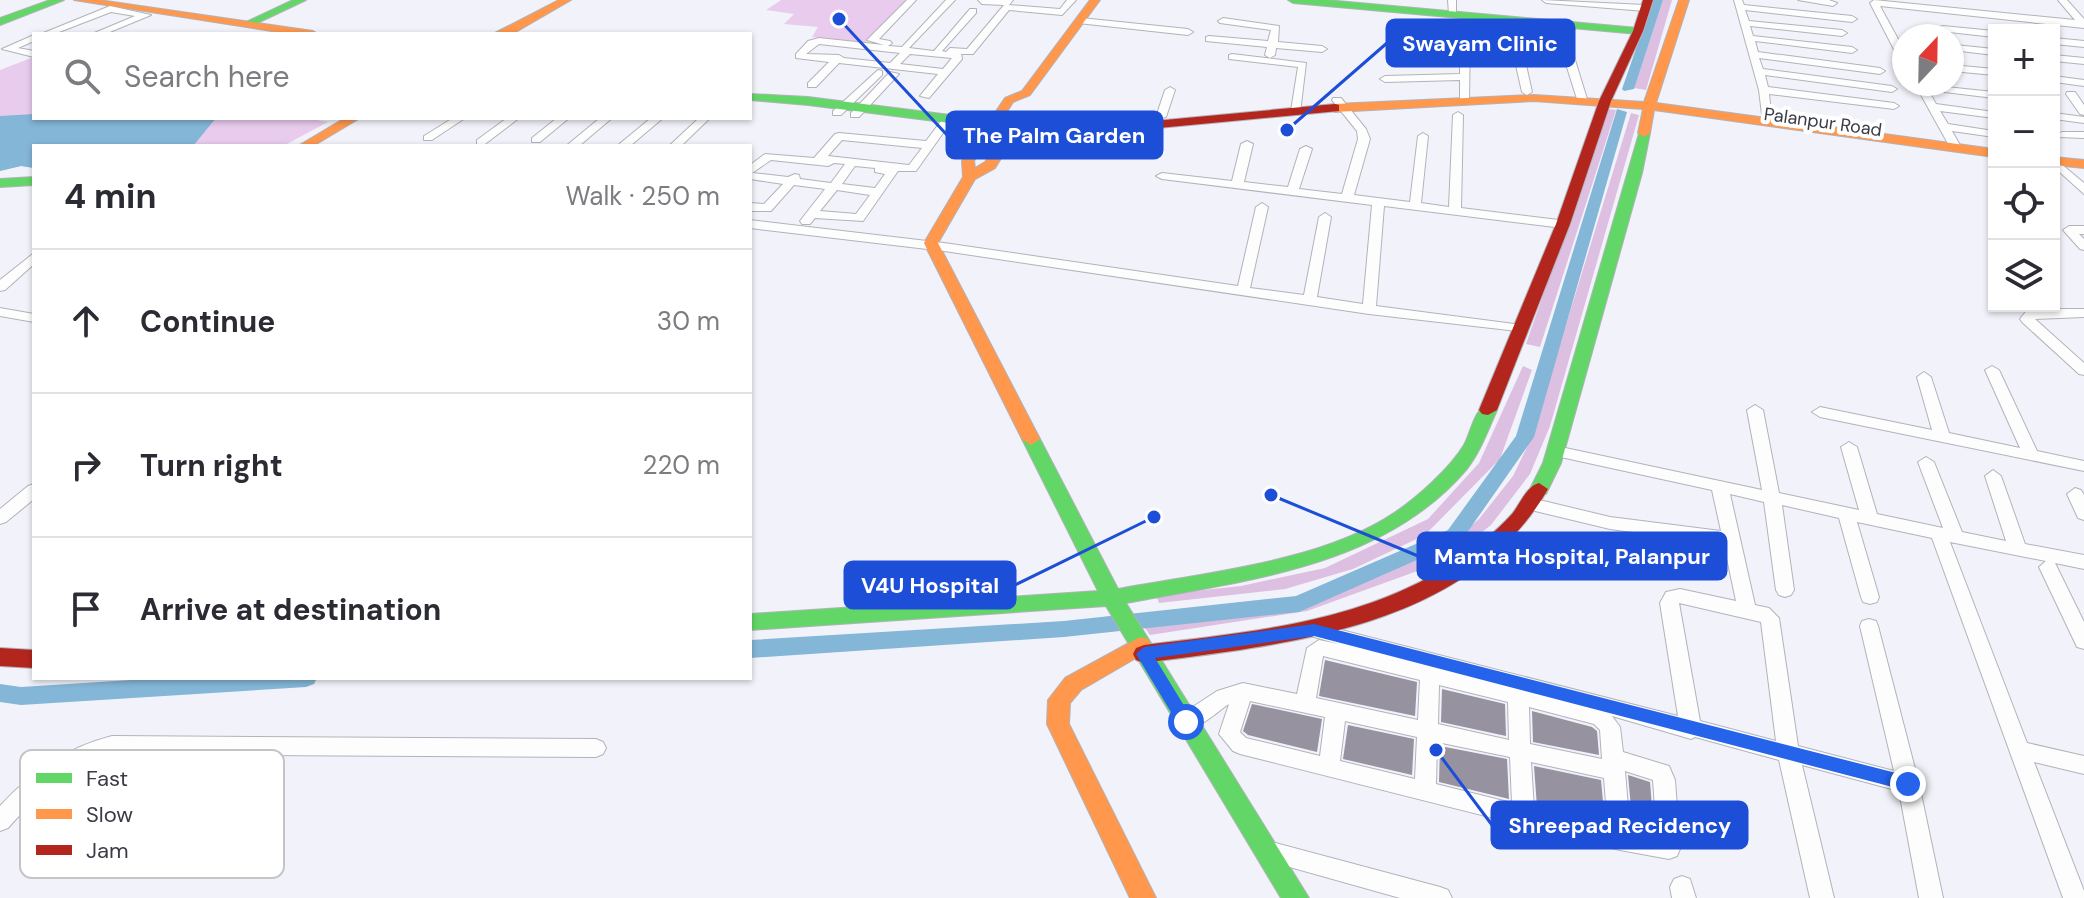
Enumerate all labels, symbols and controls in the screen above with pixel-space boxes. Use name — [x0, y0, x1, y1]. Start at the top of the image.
callout: Swayam Clinic — [1387, 20, 1574, 66]
north arrow — [1892, 24, 1964, 96]
map controls — [1988, 24, 2060, 312]
button: + — [1988, 24, 2060, 96]
text: Swayam Clinic — [1402, 29, 1558, 58]
search box — [32, 32, 752, 120]
icon: search — [60, 54, 104, 98]
text: Search here — [124, 57, 290, 96]
button: − — [1988, 96, 2060, 168]
street label: Palanpur Road — [1762, 102, 1884, 142]
callout: The Palm Garden — [947, 112, 1162, 158]
text: The Palm Garden — [963, 121, 1145, 150]
button: locate — [1988, 168, 2060, 240]
text: 4 min — [64, 174, 156, 219]
text: Walk · 250 m — [565, 179, 720, 213]
button: layers — [1988, 240, 2060, 312]
icon: ahead — [64, 299, 108, 343]
text: Continue — [140, 302, 275, 341]
text: 30 m — [657, 304, 720, 338]
icon: right — [64, 443, 108, 487]
text: Turn right — [140, 446, 283, 485]
text: 220 m — [642, 448, 720, 482]
callout: Mamta Hospital, Palanpur — [1418, 533, 1726, 579]
text: Mamta Hospital, Palanpur — [1434, 542, 1710, 571]
callout: V4U Hospital — [845, 562, 1015, 608]
text: V4U Hospital — [861, 571, 999, 600]
icon: arrive — [64, 587, 108, 631]
text: Arrive at destination — [140, 590, 441, 629]
route start — [1168, 704, 1204, 740]
legend — [20, 750, 284, 878]
text: Fast — [86, 764, 128, 793]
route end — [1890, 766, 1926, 802]
text: Slow — [86, 800, 133, 829]
callout: Shreepad Recidency — [1492, 802, 1747, 848]
text: Shreepad Recidency — [1509, 811, 1731, 840]
text: Jam — [86, 836, 129, 865]

